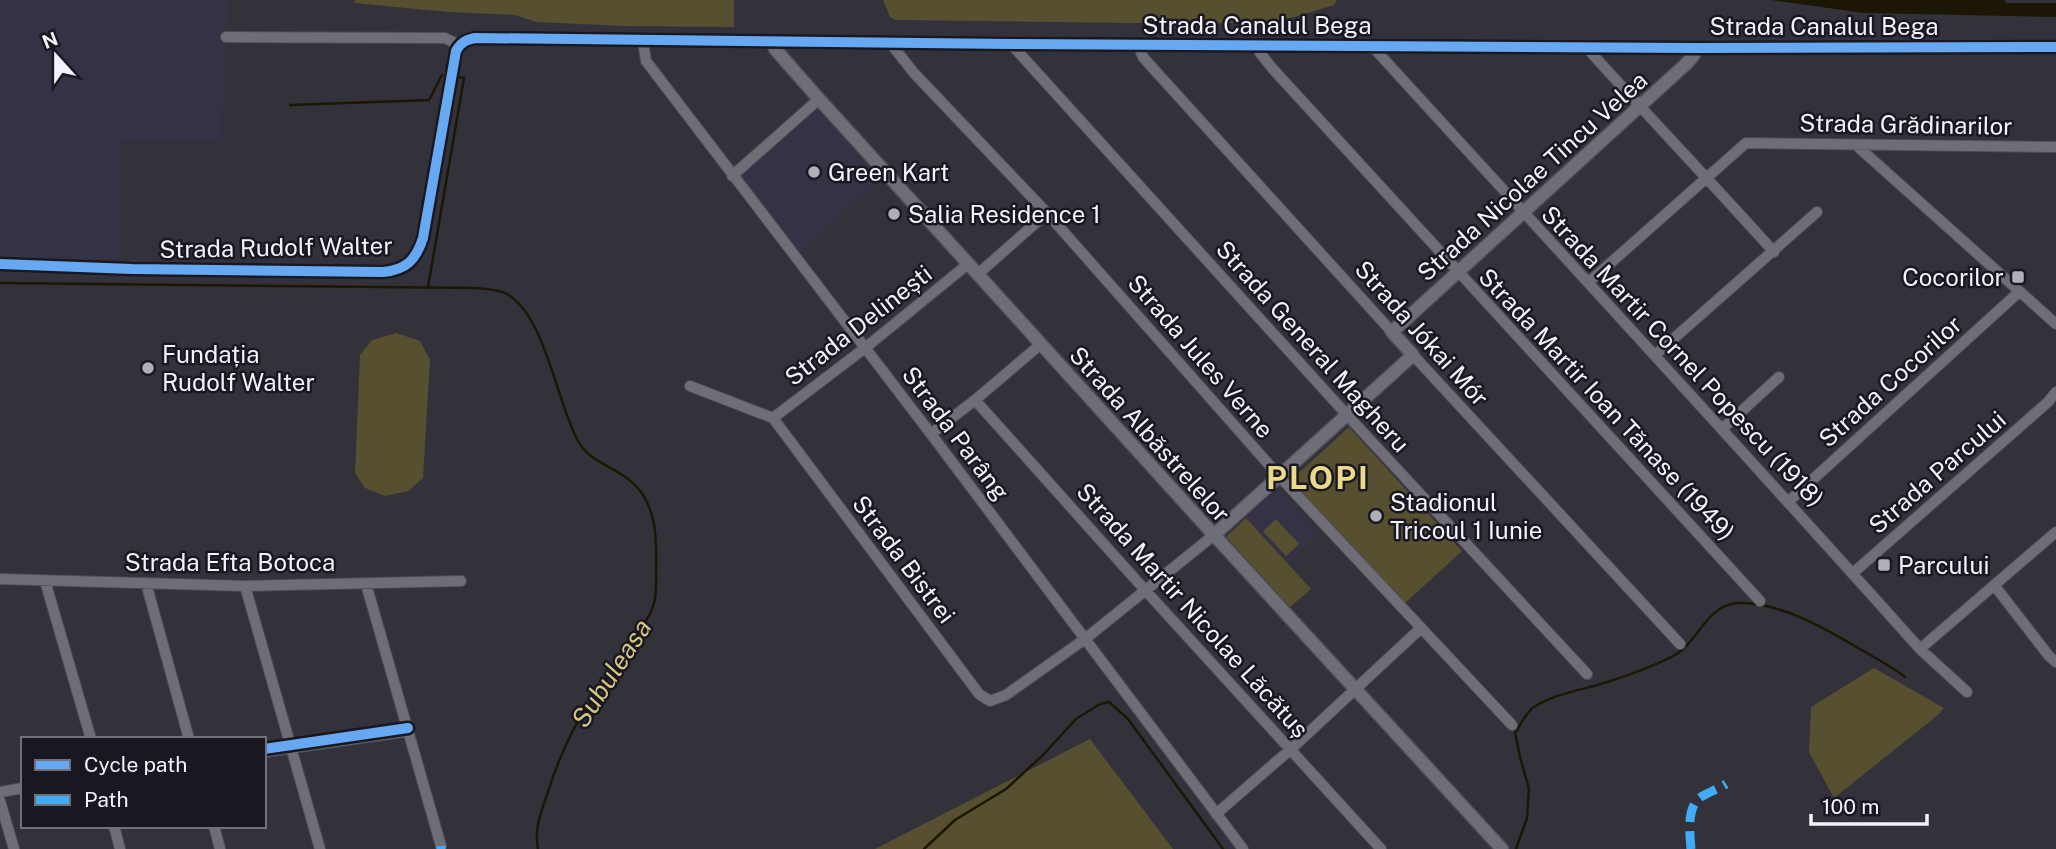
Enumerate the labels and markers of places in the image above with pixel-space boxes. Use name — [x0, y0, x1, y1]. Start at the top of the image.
place label: Green Kart — [828, 158, 949, 186]
marker: Green Kart — [806, 164, 822, 180]
place label: Salia Residence 1 — [908, 200, 1101, 228]
marker: Salia Residence 1 — [886, 206, 902, 222]
place label: Cocorilor — [1902, 263, 2004, 291]
marker: Cocorilor — [2010, 269, 2026, 285]
place label: Fundația Rudolf Walter — [162, 340, 315, 396]
marker: Fundația Rudolf Walter — [140, 360, 156, 376]
place label: Stadionul Tricoul 1 Iunie — [1390, 488, 1542, 544]
marker: Stadionul Tricoul 1 Iunie — [1368, 508, 1384, 524]
place label: Parcului — [1898, 551, 1990, 579]
marker: Parcului — [1876, 557, 1892, 573]

